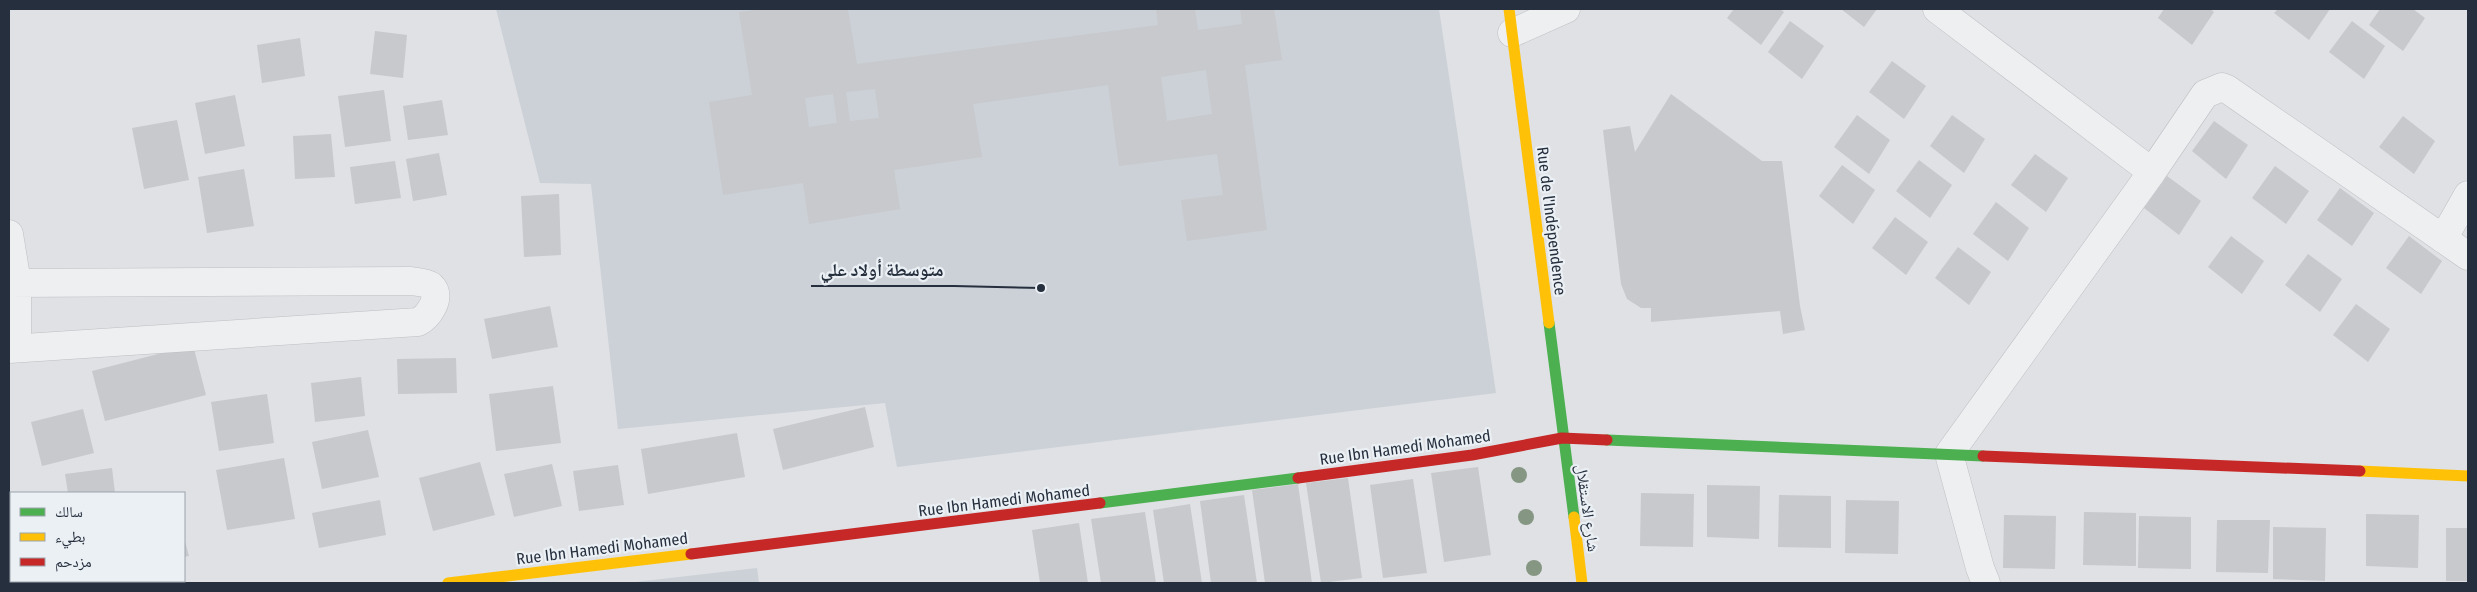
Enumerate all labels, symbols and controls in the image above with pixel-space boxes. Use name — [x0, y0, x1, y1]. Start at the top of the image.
street label: Rue de l'Indépendence — [1533, 146, 1570, 297]
callout: متوسطة أولاد علي — [811, 253, 954, 286]
text: متوسطة أولاد علي — [821, 259, 943, 284]
street label: Rue Ibn Hamedi Mohamed — [1318, 426, 1492, 469]
street label: شارع الاستقلال — [1571, 463, 1603, 553]
street label: Rue Ibn Hamedi Mohamed — [917, 481, 1091, 520]
legend — [10, 492, 185, 582]
text: سالك — [55, 503, 83, 521]
text: بطيء — [55, 528, 85, 549]
street label: Rue Ibn Hamedi Mohamed — [515, 529, 689, 568]
text: مزدحم — [55, 553, 92, 572]

